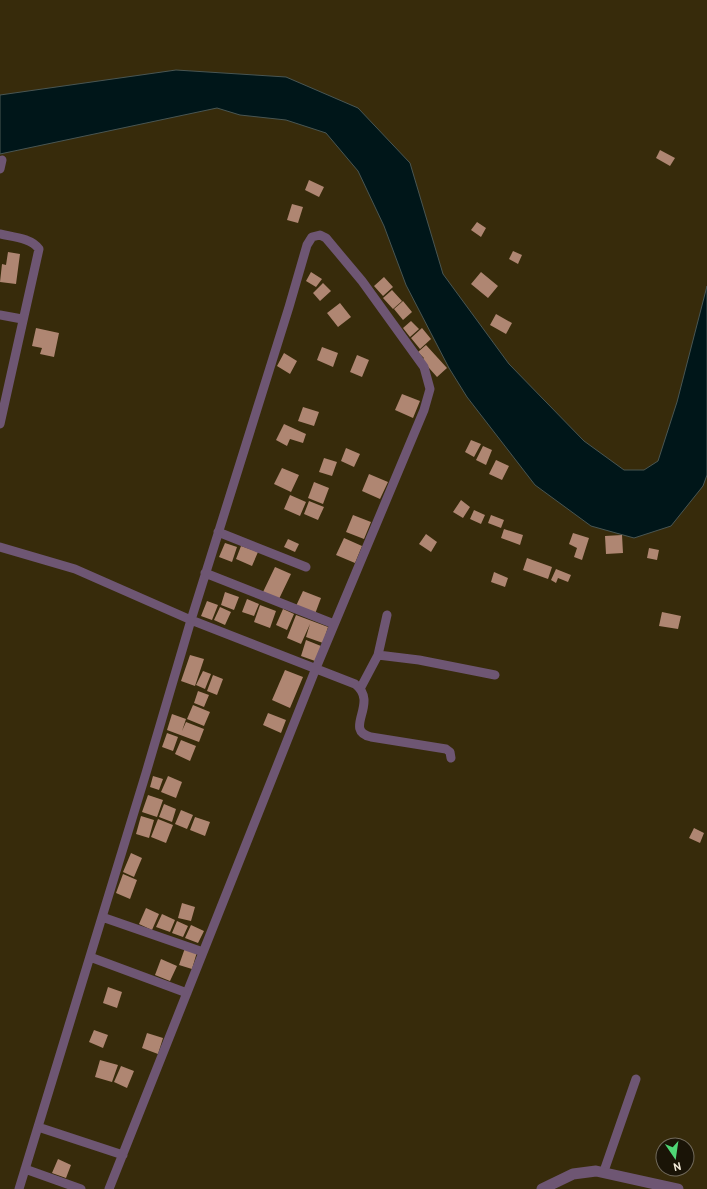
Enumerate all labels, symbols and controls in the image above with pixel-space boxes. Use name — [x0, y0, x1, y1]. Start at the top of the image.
north arrow — [655, 1137, 695, 1177]
text: N — [672, 1158, 682, 1173]

